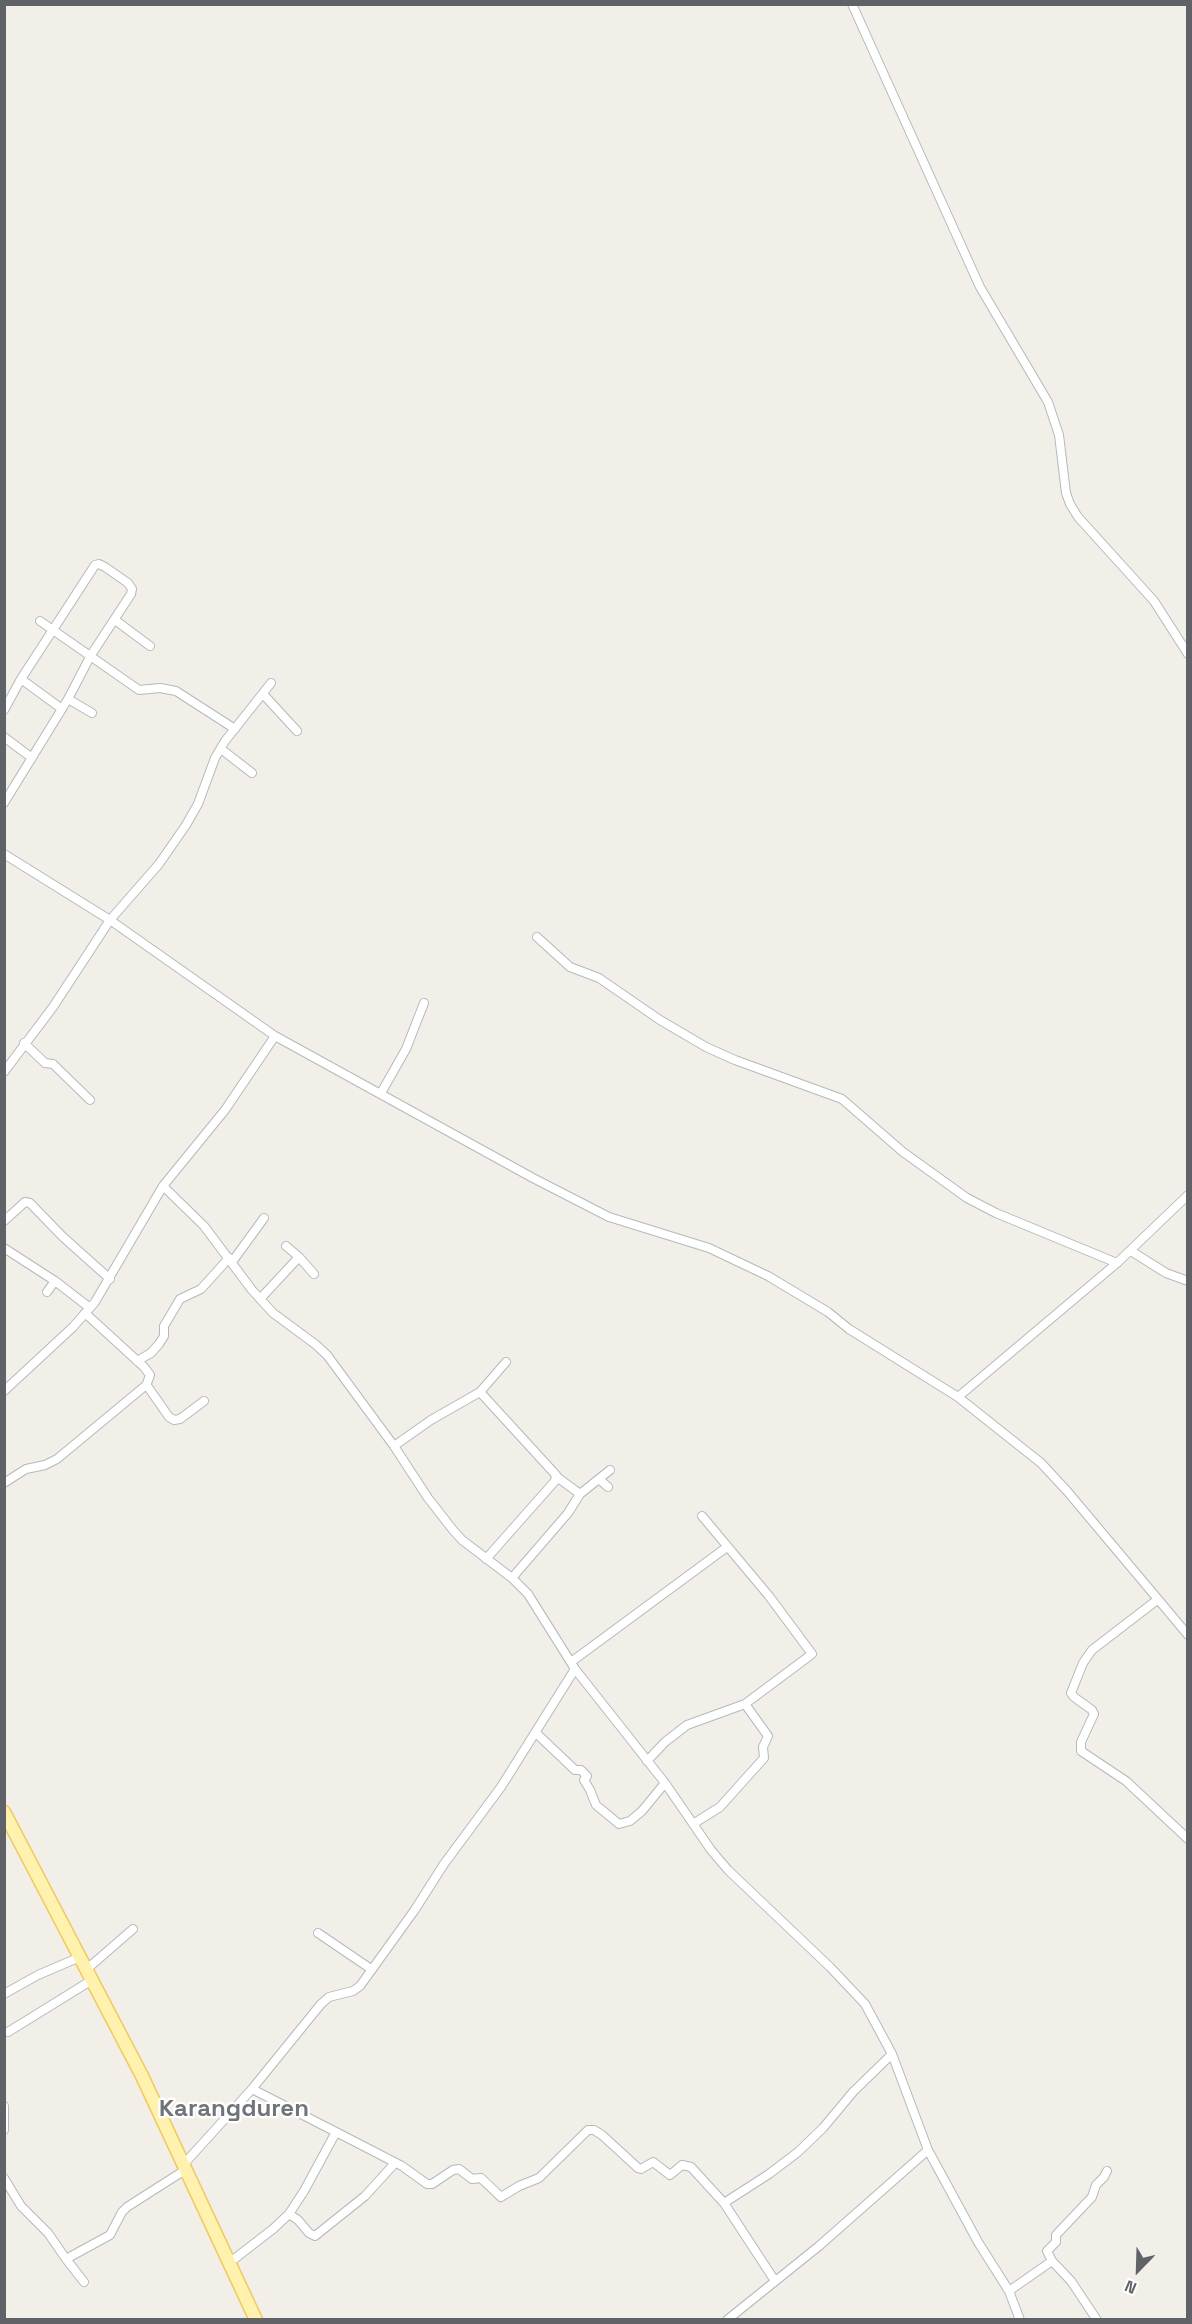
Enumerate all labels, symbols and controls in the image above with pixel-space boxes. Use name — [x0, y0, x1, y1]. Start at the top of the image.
district label: Karangduren — [159, 2095, 309, 2123]
north arrow — [1108, 2240, 1168, 2300]
text: N — [1122, 2275, 1140, 2299]

